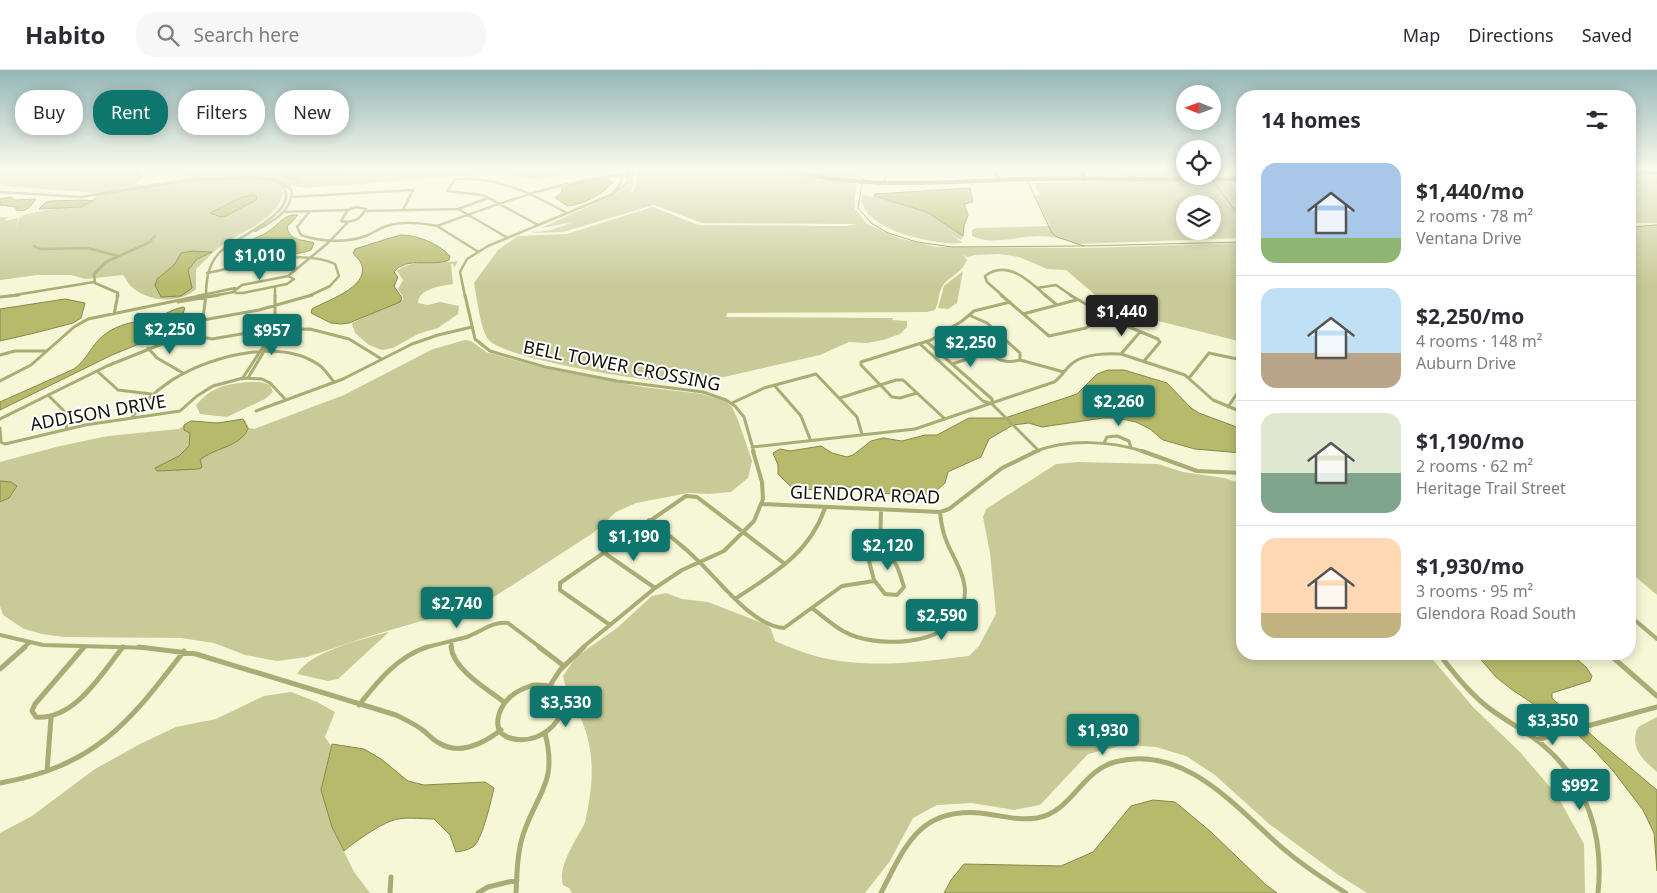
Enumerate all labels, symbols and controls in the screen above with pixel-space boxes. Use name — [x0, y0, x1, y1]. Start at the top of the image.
search box — [136, 12, 486, 57]
text: Habito — [25, 18, 106, 51]
icon: search — [154, 21, 182, 49]
text: Search here — [194, 22, 299, 48]
text: Map — [1403, 23, 1440, 47]
text: Directions — [1468, 23, 1554, 47]
text: Saved — [1582, 23, 1632, 47]
north arrow — [1176, 85, 1221, 130]
map controls — [1176, 85, 1221, 240]
chip: Buy — [15, 90, 83, 135]
chip: Rent — [93, 90, 168, 135]
chip: Filters — [178, 90, 265, 135]
chip: New — [275, 90, 349, 135]
text: 14 homes — [1261, 106, 1361, 134]
icon: filters — [1583, 106, 1611, 134]
button: locate — [1176, 140, 1221, 185]
text: $1,440/mo — [1416, 177, 1524, 205]
icon: home — [1301, 183, 1361, 243]
button: layers — [1176, 195, 1221, 240]
text: 2 rooms · 78 m² — [1416, 205, 1533, 227]
text: Ventana Drive — [1416, 227, 1522, 249]
pin: $1,010 — [219, 238, 301, 281]
text: $1,010 — [235, 244, 285, 266]
pin: $1,440 — [1081, 294, 1163, 337]
text: $1,440 — [1097, 300, 1147, 322]
text: $2,250/mo — [1416, 302, 1524, 330]
icon: home — [1301, 308, 1361, 368]
pin: $2,250 — [129, 312, 211, 355]
pin: $957 — [242, 314, 302, 356]
text: $2,250 — [145, 318, 195, 340]
text: $957 — [254, 319, 290, 341]
pin: $2,250 — [930, 326, 1012, 368]
text: 4 rooms · 148 m² — [1416, 330, 1542, 352]
text: $2,250 — [946, 331, 996, 353]
street label: BELL TOWER CROSSING — [521, 334, 723, 396]
text: Auburn Drive — [1416, 352, 1516, 374]
pin: $2,260 — [1078, 384, 1160, 427]
street label: ADDISON DRIVE — [28, 388, 168, 436]
text: $2,260 — [1094, 390, 1144, 412]
text: $1,190/mo — [1416, 427, 1524, 455]
icon: home — [1301, 433, 1361, 493]
text: 2 rooms · 62 m² — [1416, 455, 1533, 477]
text: Heritage Trail Street — [1416, 477, 1566, 499]
street label: GLENDORA ROAD — [789, 479, 941, 509]
pin: $1,190 — [593, 520, 675, 562]
text: $1,190 — [609, 525, 659, 547]
pin: $2,120 — [847, 528, 929, 571]
text: $2,120 — [863, 534, 913, 556]
text: $1,930/mo — [1416, 552, 1524, 580]
icon: home — [1301, 558, 1361, 618]
text: 3 rooms · 95 m² — [1416, 580, 1533, 602]
pin: $2,740 — [416, 586, 498, 629]
text: $2,740 — [432, 592, 482, 614]
pin: $2,590 — [901, 598, 983, 641]
text: Glendora Road South — [1416, 602, 1576, 624]
text: $2,590 — [917, 604, 967, 626]
pin: $3,530 — [525, 686, 607, 728]
text: $3,530 — [541, 691, 591, 713]
pin: $3,350 — [1512, 704, 1594, 746]
text: $3,350 — [1528, 709, 1578, 731]
pin: $1,930 — [1062, 714, 1144, 756]
text: $1,930 — [1078, 719, 1128, 741]
pin: $992 — [1550, 768, 1610, 811]
text: $992 — [1562, 774, 1598, 796]

